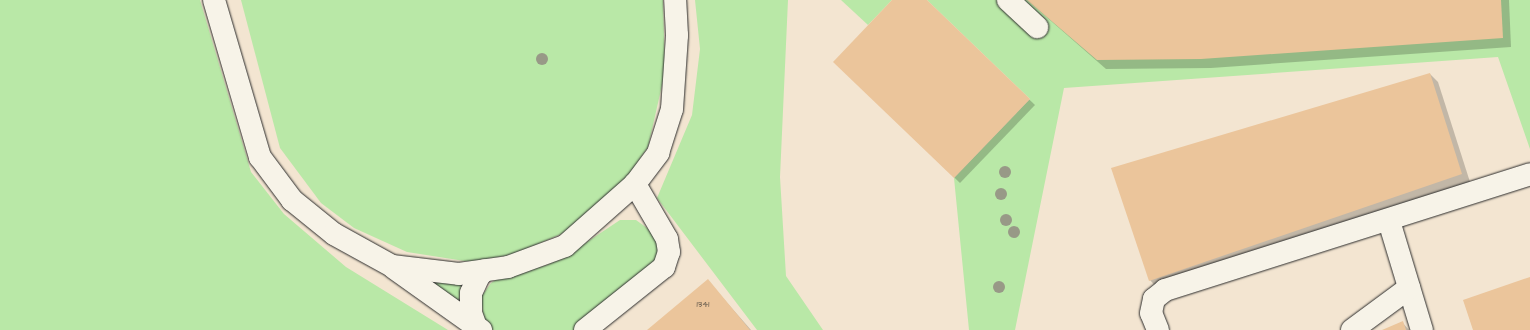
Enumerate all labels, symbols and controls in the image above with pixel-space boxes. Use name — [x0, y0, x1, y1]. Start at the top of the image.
house number: 1341 — [696, 300, 710, 310]

